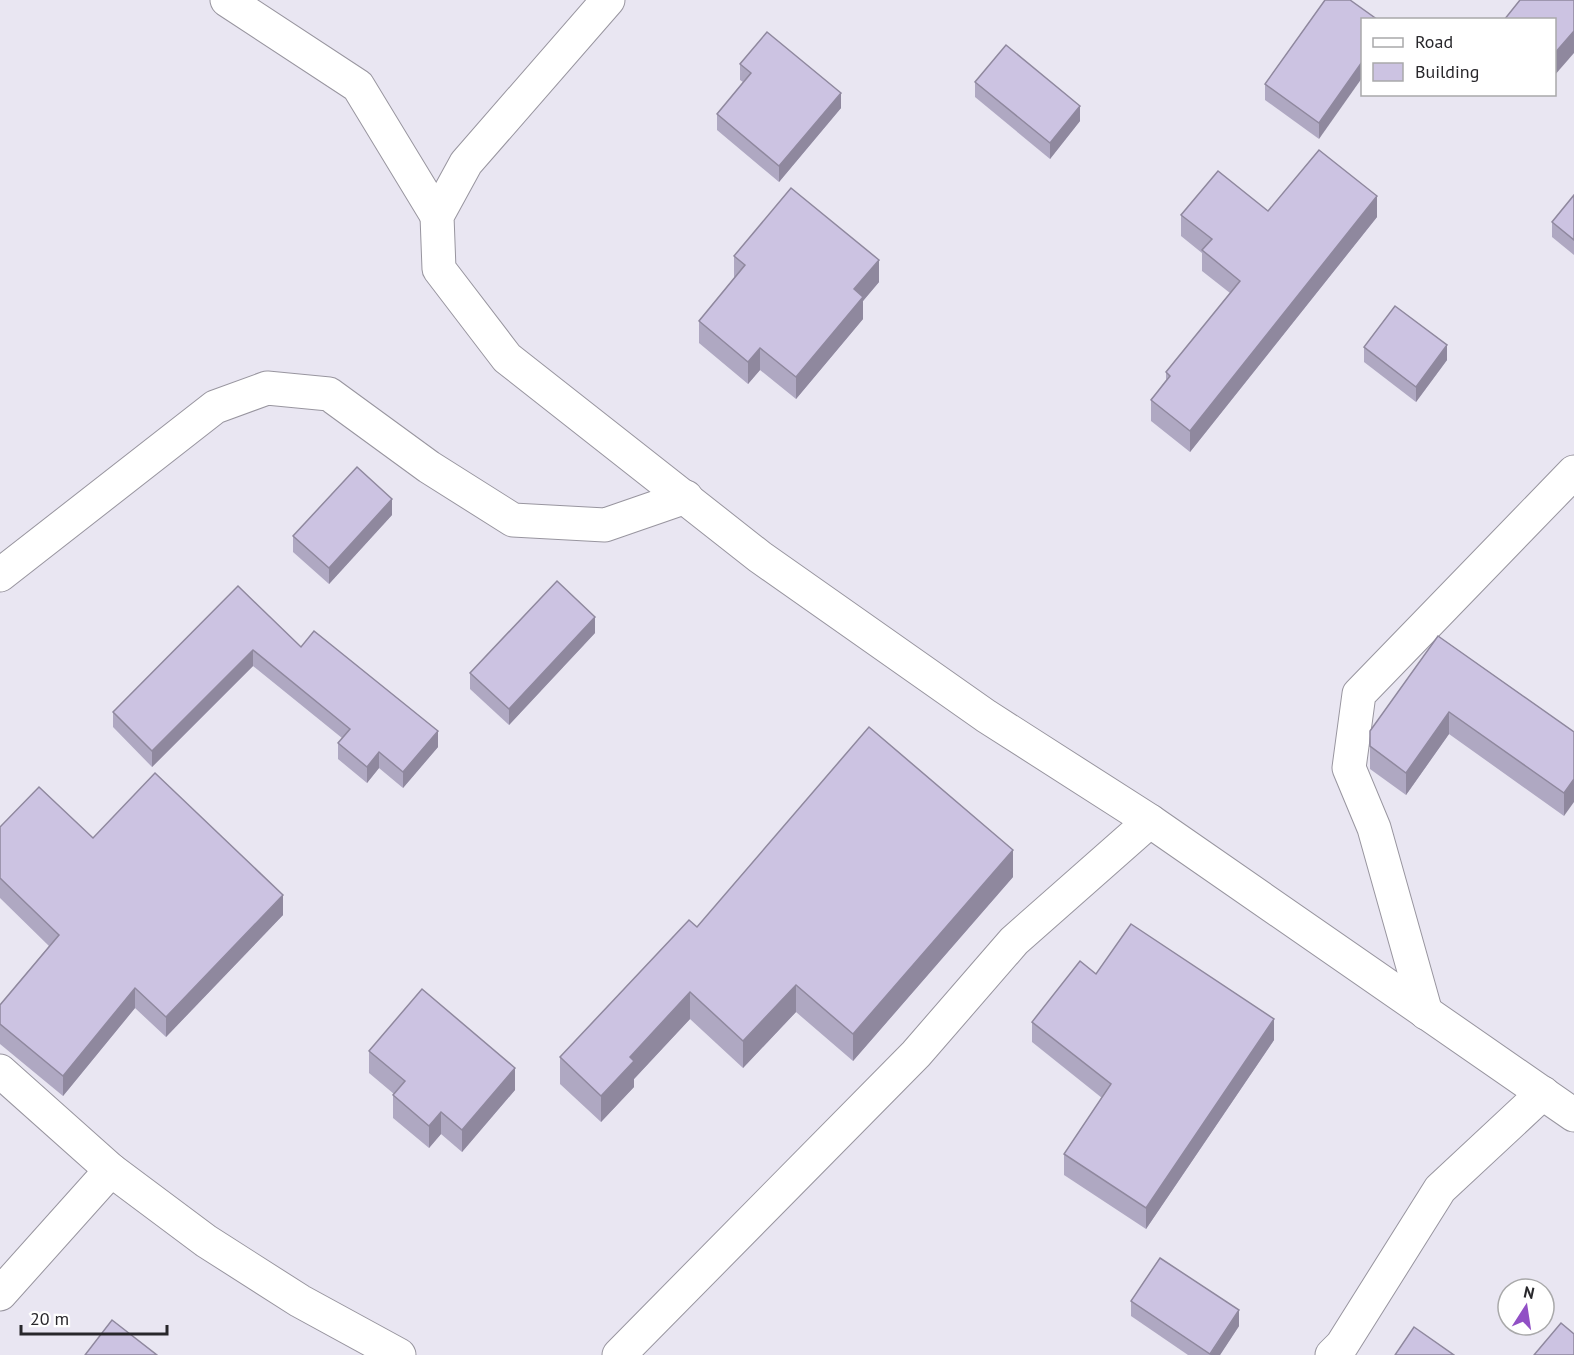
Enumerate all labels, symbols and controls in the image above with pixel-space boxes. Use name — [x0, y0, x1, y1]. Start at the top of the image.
legend — [1361, 18, 1556, 96]
text: Road — [1415, 30, 1453, 53]
text: Building — [1415, 60, 1479, 83]
north arrow — [1496, 1277, 1556, 1337]
text: N — [1522, 1281, 1536, 1303]
scale bar — [21, 1298, 166, 1336]
text: 20 m — [30, 1307, 69, 1330]

